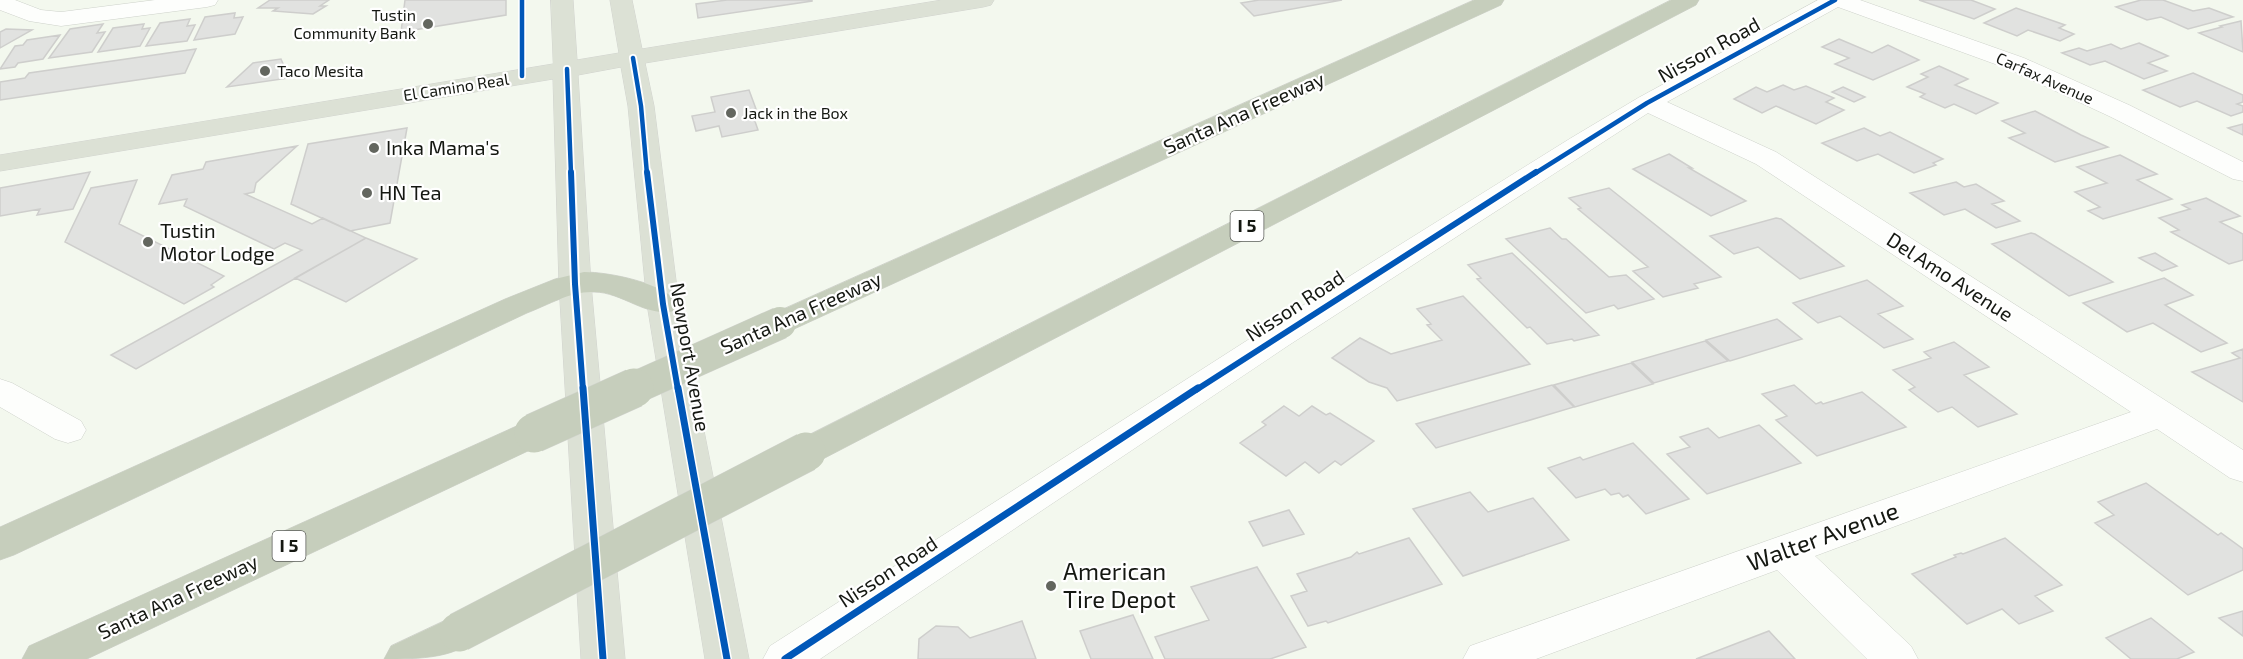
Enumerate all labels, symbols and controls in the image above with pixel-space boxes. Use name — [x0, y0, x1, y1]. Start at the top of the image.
place label: Tustin Community Bank — [293, 5, 416, 42]
street label: Nisson Road — [1653, 11, 1764, 87]
marker: Tustin Community Bank — [421, 17, 435, 31]
street label: Carfax Avenue — [1994, 48, 2097, 107]
place label: Taco Mesita — [277, 61, 364, 80]
marker: Taco Mesita — [258, 64, 272, 78]
street label: Santa Ana Freeway — [1159, 66, 1328, 158]
street label: El Camino Real — [402, 69, 510, 104]
place label: Jack in the Box — [743, 103, 849, 122]
marker: Jack in the Box — [724, 106, 738, 120]
place label: Inka Mama's — [386, 135, 500, 159]
marker: Inka Mama's — [367, 141, 381, 155]
place label: HN Tea — [379, 180, 442, 204]
marker: HN Tea — [360, 186, 374, 200]
road number: I 5 — [1230, 211, 1264, 241]
place label: Tustin Motor Lodge — [160, 218, 275, 265]
street label: Del Amo Avenue — [1883, 226, 2018, 326]
marker: Tustin Motor Lodge — [141, 235, 155, 249]
street label: Nisson Road — [1241, 264, 1348, 346]
street label: Santa Ana Freeway — [716, 266, 885, 358]
street label: Newport Avenue — [666, 280, 716, 433]
street label: Walter Avenue — [1743, 495, 1902, 576]
street label: Nisson Road — [834, 530, 941, 612]
road number: I 5 — [272, 531, 306, 561]
street label: Santa Ana Freeway — [94, 548, 262, 644]
place label: American Tire Depot — [1063, 556, 1176, 613]
marker: American Tire Depot — [1044, 579, 1058, 593]

